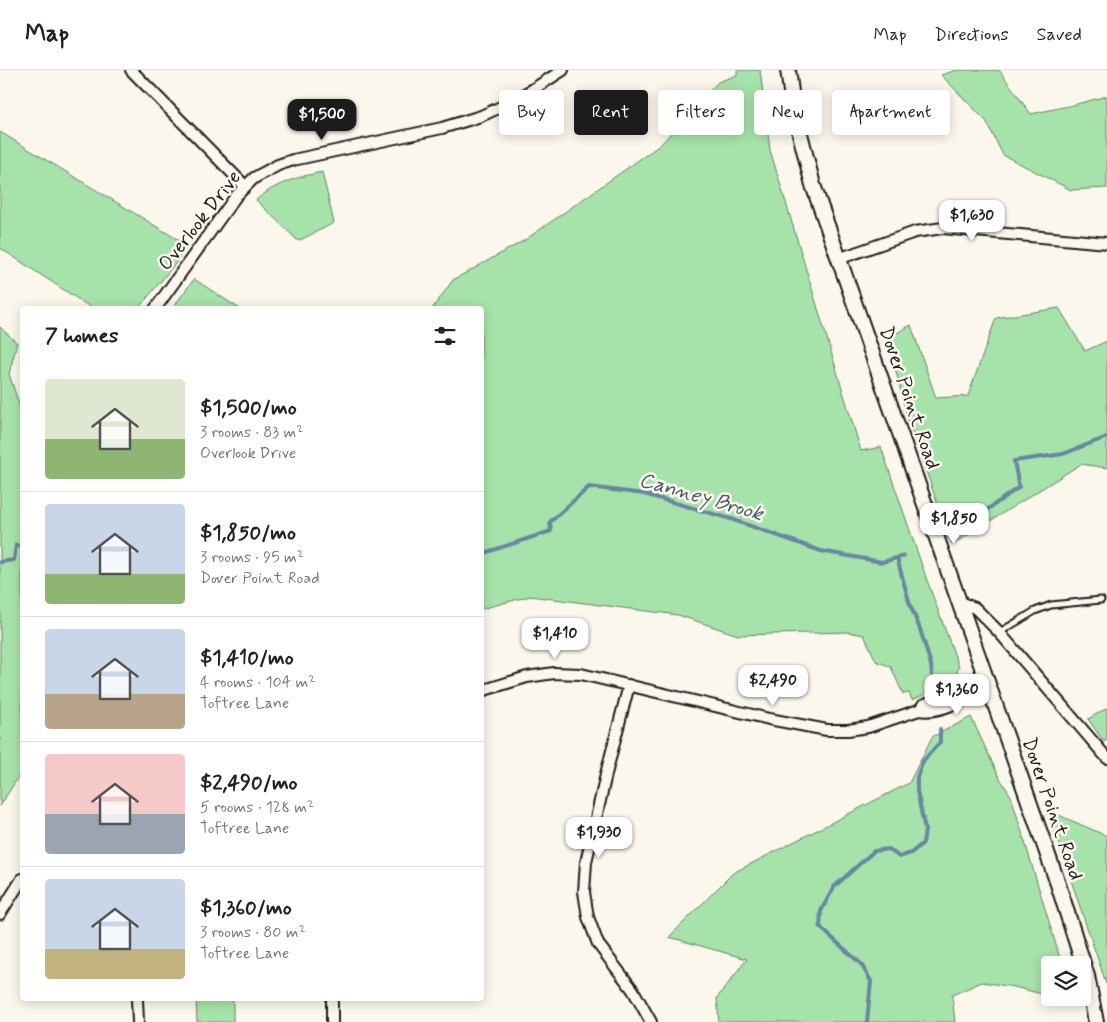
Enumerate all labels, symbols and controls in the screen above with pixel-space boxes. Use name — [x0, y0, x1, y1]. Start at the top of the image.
text: Map — [25, 19, 69, 50]
text: Map — [874, 23, 907, 47]
text: Directions — [935, 23, 1009, 47]
text: Saved — [1037, 23, 1082, 47]
chip: Buy — [499, 90, 564, 135]
chip: Rent — [574, 90, 648, 135]
chip: Filters — [658, 90, 744, 135]
chip: New — [754, 90, 822, 135]
chip: Apartment — [832, 90, 950, 135]
pin: $1,500 — [281, 98, 363, 141]
text: $1,500 — [298, 104, 346, 125]
street label: Overlook Drive — [152, 165, 248, 277]
pin: $1,630 — [931, 200, 1013, 242]
text: $1,630 — [950, 205, 994, 226]
text: 7 homes — [45, 322, 118, 350]
icon: filters — [431, 322, 459, 350]
street label: Dover Point Road — [872, 323, 946, 473]
text: $1,500/mo — [200, 394, 297, 422]
icon: home — [85, 399, 145, 459]
text: 3 rooms · 83 m² — [200, 422, 303, 443]
text: Overlook Drive — [200, 443, 296, 464]
water label: Canney Brook — [636, 466, 767, 528]
pin: $1,850 — [913, 502, 995, 545]
text: $1,850 — [931, 508, 977, 529]
text: $1,850/mo — [200, 519, 296, 547]
icon: home — [85, 524, 145, 584]
text: 3 rooms · 95 m² — [200, 547, 304, 568]
text: Dover Point Road — [200, 568, 320, 589]
pin: $1,410 — [514, 618, 596, 660]
text: $1,410 — [533, 623, 577, 644]
text: $1,410/mo — [200, 644, 294, 672]
icon: home — [85, 649, 145, 709]
pin: $2,490 — [732, 664, 814, 707]
text: $2,490 — [749, 670, 797, 691]
text: 4 rooms · 104 m² — [200, 672, 315, 693]
pin: $1,360 — [916, 674, 998, 716]
text: $1,360 — [935, 679, 979, 700]
text: Toftree Lane — [200, 693, 289, 714]
street label: Dover Point Road — [1015, 734, 1089, 884]
text: $2,490/mo — [200, 769, 298, 797]
icon: home — [85, 774, 145, 834]
text: 5 rooms · 128 m² — [200, 797, 314, 818]
pin: $1,930 — [558, 816, 640, 859]
text: Toftree Lane — [200, 818, 289, 839]
text: $1,930 — [576, 822, 622, 843]
text: $1,360/mo — [200, 894, 292, 922]
icon: home — [85, 899, 145, 959]
text: 3 rooms · 80 m² — [200, 922, 306, 943]
text: Toftree Lane — [200, 943, 289, 964]
map controls — [1041, 956, 1091, 1006]
button: layers — [1041, 956, 1091, 1006]

